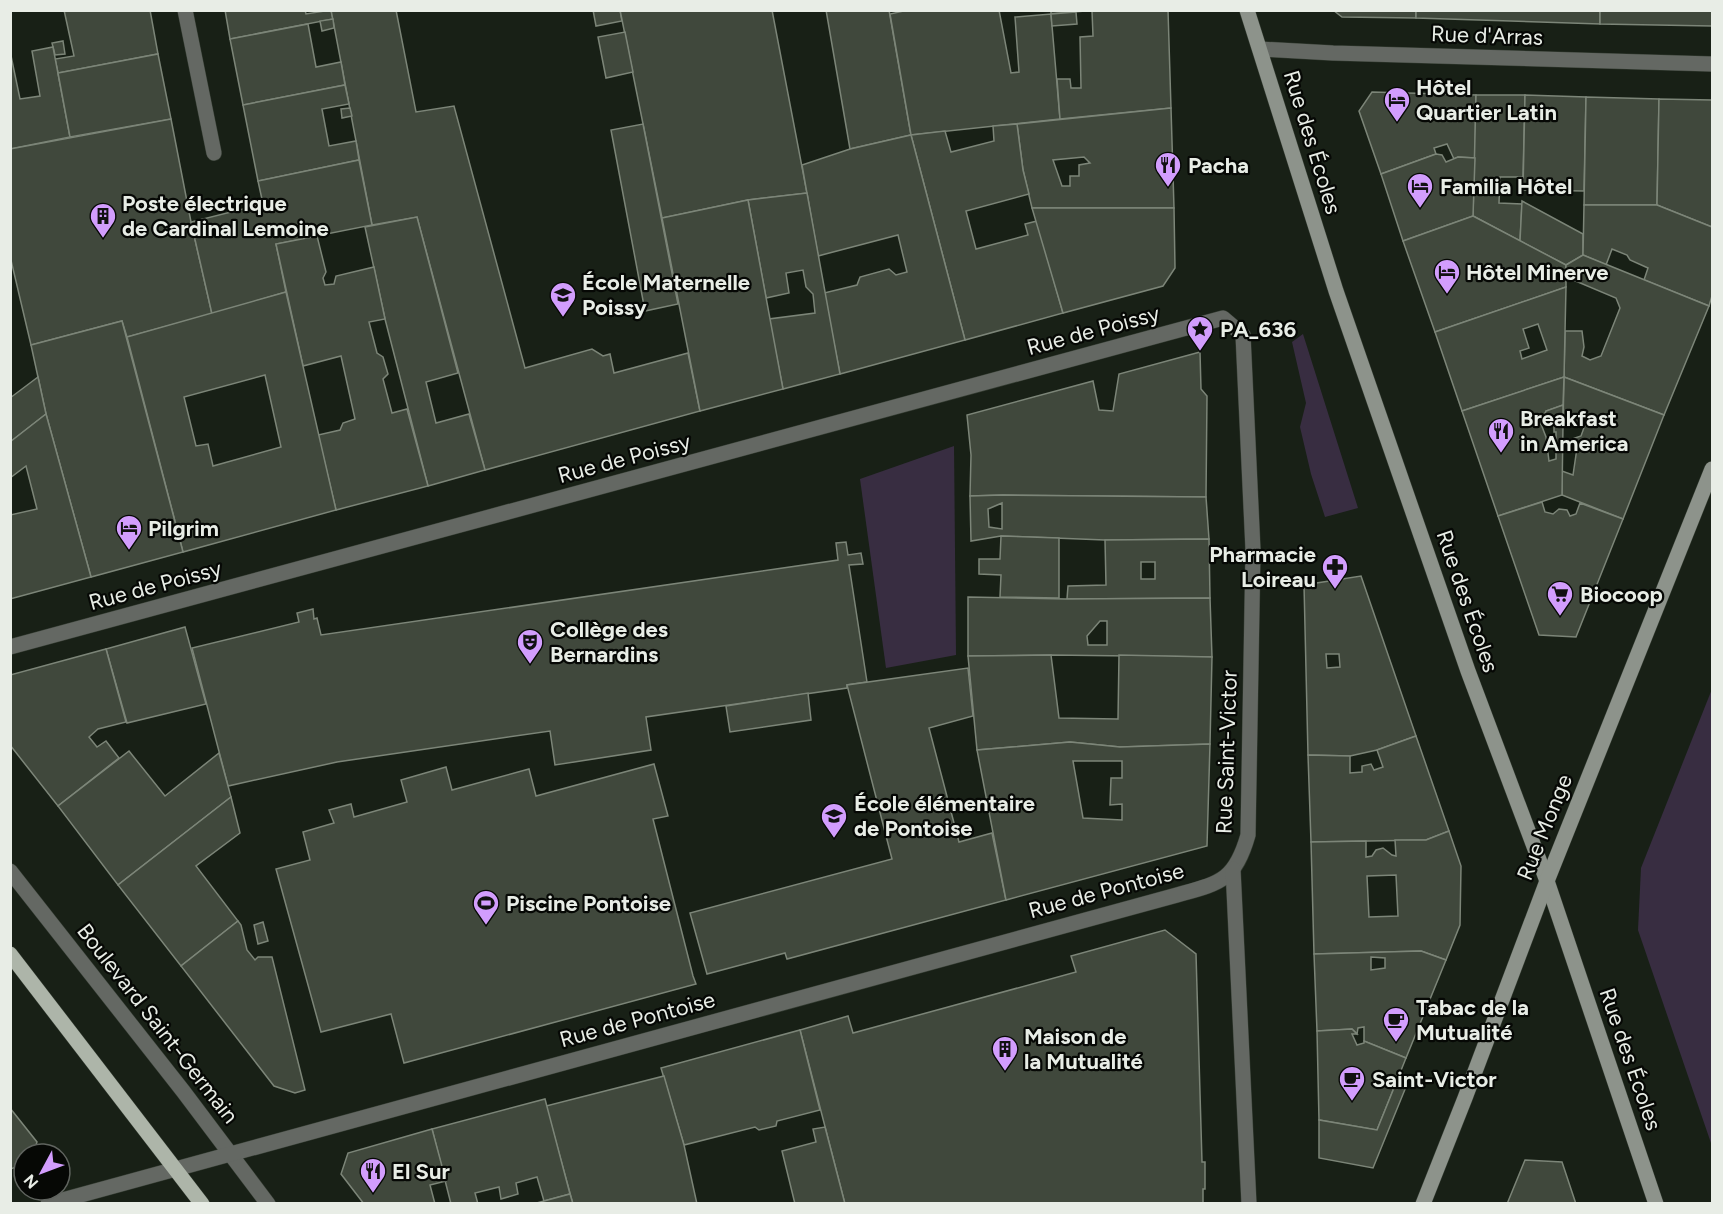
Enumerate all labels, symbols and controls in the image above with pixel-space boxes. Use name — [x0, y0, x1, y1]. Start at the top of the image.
street label: Rue d'Arras — [1431, 20, 1543, 51]
street label: Rue des Écoles — [1278, 67, 1347, 217]
place label: Hôtel Quartier Latin — [1416, 74, 1557, 126]
hotel icon: Hôtel Quartier Latin — [1382, 85, 1412, 123]
restaurant icon: Pacha — [1153, 150, 1183, 188]
place label: Pacha — [1188, 152, 1249, 179]
hotel icon: Familia Hôtel — [1405, 171, 1435, 209]
place label: Familia Hôtel — [1440, 173, 1572, 200]
place label: Poste électrique de Cardinal Lemoine — [122, 190, 329, 242]
building icon: Poste électrique de Cardinal Lemoine — [88, 201, 118, 239]
hotel icon: Hôtel Minerve — [1432, 257, 1462, 295]
place label: Hôtel Minerve — [1466, 259, 1608, 286]
place label: École Maternelle Poissy — [582, 269, 750, 321]
school or university icon: École Maternelle Poissy — [548, 280, 578, 318]
street label: Rue de Poissy — [1024, 300, 1163, 361]
place icon: PA_636 — [1185, 314, 1215, 352]
place label: PA_636 — [1220, 316, 1297, 343]
place label: Breakfast in America — [1520, 405, 1628, 457]
restaurant icon: Breakfast in America — [1486, 416, 1516, 454]
street label: Rue de Poissy — [555, 428, 694, 489]
hotel icon: Pilgrim — [114, 513, 144, 551]
place label: Pilgrim — [148, 515, 219, 542]
street label: Rue des Écoles — [1431, 526, 1505, 676]
place label: Pharmacie Loireau — [1209, 541, 1316, 593]
pharmacy icon: Pharmacie Loireau — [1320, 552, 1350, 590]
street label: Rue de Poissy — [86, 555, 225, 616]
supermarket icon: Biocoop — [1545, 579, 1575, 617]
place label: Biocoop — [1580, 581, 1663, 608]
place label: Collège des Bernardins — [550, 616, 668, 668]
theatre icon: Collège des Bernardins — [515, 627, 545, 665]
street label: Rue Saint-Victor — [1210, 669, 1243, 834]
street label: Rue Monge — [1511, 770, 1578, 884]
place label: École élémentaire de Pontoise — [854, 790, 1035, 842]
school or university icon: École élémentaire de Pontoise — [819, 801, 849, 839]
street label: Rue de Pontoise — [1025, 857, 1187, 924]
sports icon: Piscine Pontoise — [471, 888, 501, 926]
place label: Piscine Pontoise — [506, 890, 671, 917]
street label: Boulevard Saint-Germain — [71, 918, 244, 1129]
street label: Rue des Écoles — [1594, 984, 1668, 1134]
street label: Rue de Pontoise — [556, 986, 718, 1053]
place label: Tabac de la Mutualité — [1416, 994, 1529, 1046]
cafe icon: Tabac de la Mutualité — [1381, 1005, 1411, 1043]
place label: Maison de la Mutualité — [1024, 1023, 1143, 1075]
building icon: Maison de la Mutualité — [990, 1034, 1020, 1072]
cafe icon: Saint-Victor — [1337, 1064, 1367, 1102]
place label: Saint-Victor — [1372, 1066, 1497, 1093]
north arrow — [12, 1142, 72, 1202]
restaurant icon: El Sur — [358, 1156, 388, 1194]
place label: El Sur — [392, 1158, 450, 1185]
text: N — [20, 1171, 42, 1192]

